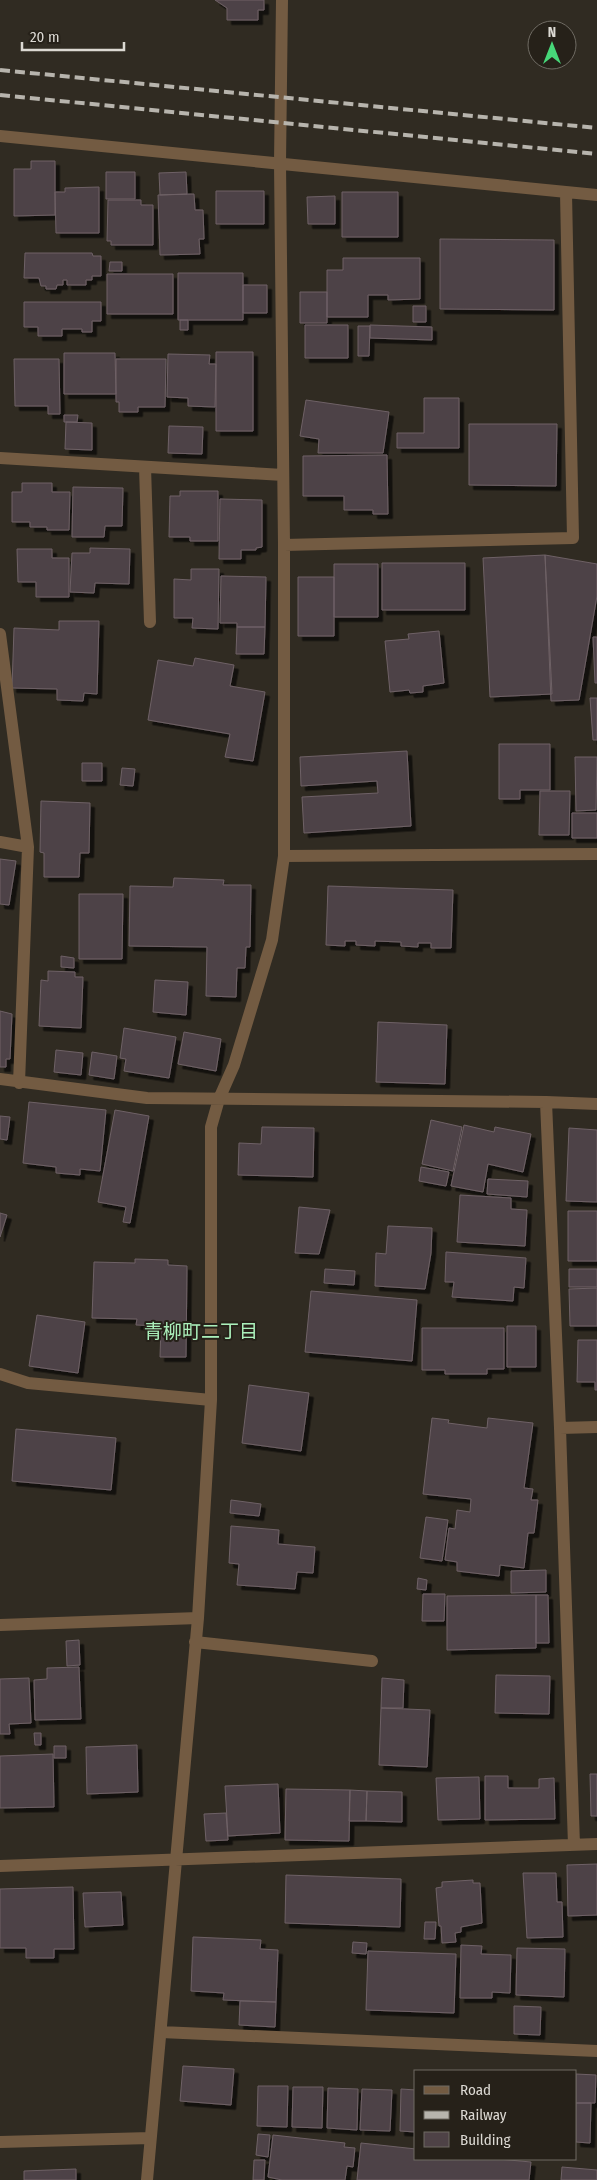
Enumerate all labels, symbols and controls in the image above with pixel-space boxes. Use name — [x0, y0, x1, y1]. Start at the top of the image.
scale bar — [22, 20, 125, 52]
north arrow — [527, 20, 577, 70]
text: N — [548, 24, 556, 41]
text: 20 m — [30, 28, 60, 46]
district label: 青柳町二丁目 — [144, 1320, 258, 1343]
legend — [414, 2070, 577, 2160]
text: Road — [460, 2081, 491, 2099]
text: Railway — [460, 2106, 507, 2124]
text: Building — [460, 2131, 511, 2149]

